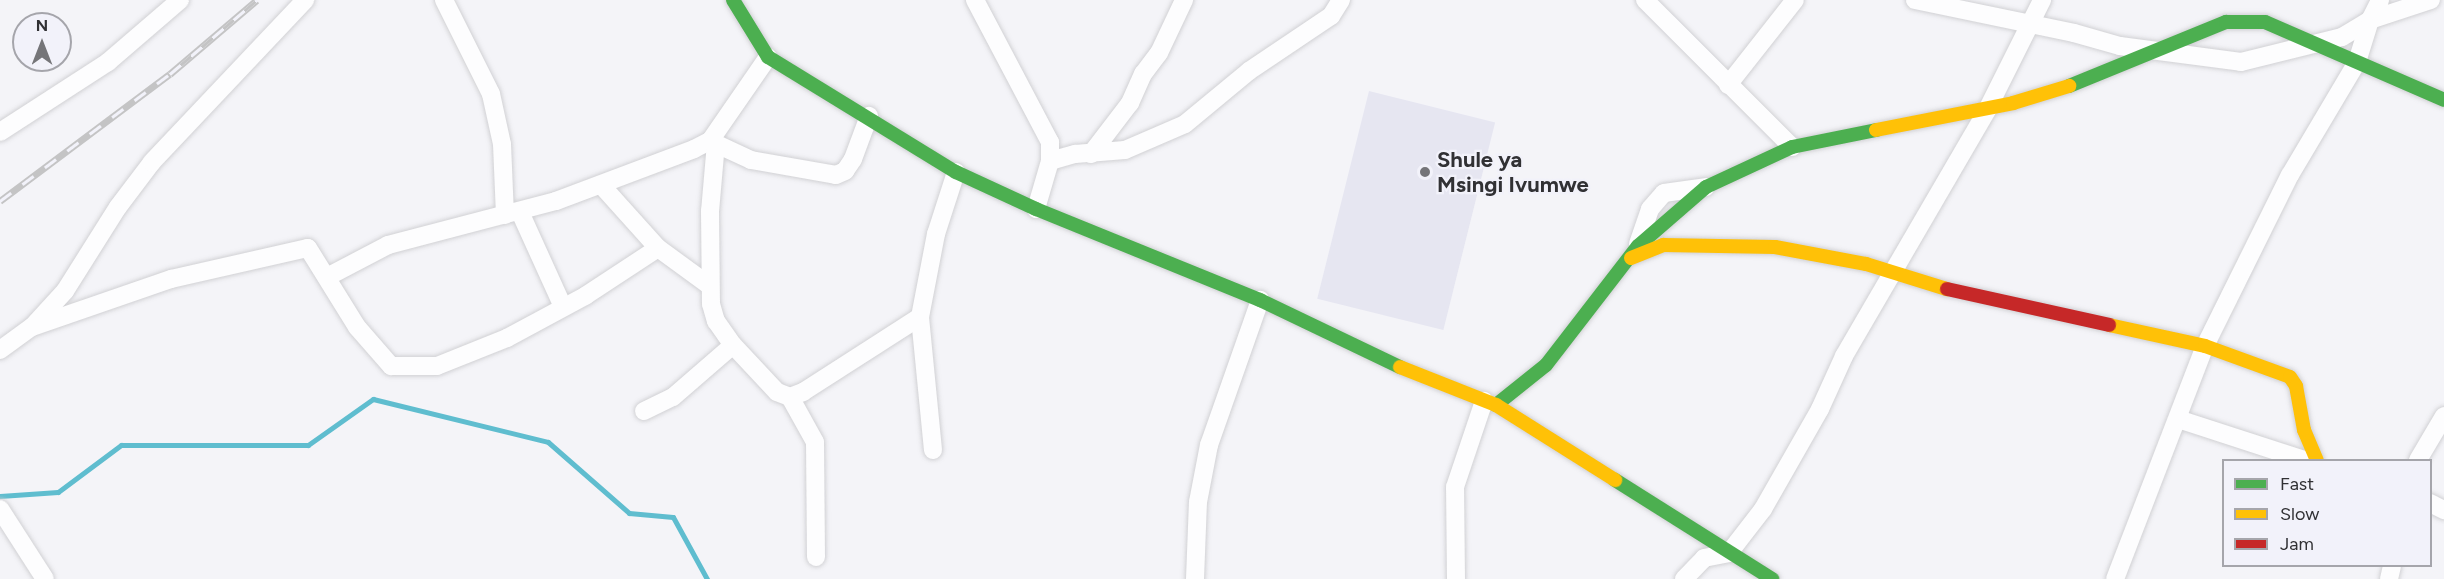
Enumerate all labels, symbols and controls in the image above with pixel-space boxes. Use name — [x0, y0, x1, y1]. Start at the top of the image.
north arrow — [12, 12, 72, 72]
text: N — [36, 16, 48, 35]
place label: Shule ya Msingi Ivumwe — [1437, 146, 1589, 198]
marker: Shule ya Msingi Ivumwe — [1418, 165, 1432, 179]
legend — [2222, 459, 2432, 567]
text: Fast — [2280, 473, 2314, 495]
text: Slow — [2280, 503, 2319, 525]
text: Jam — [2280, 533, 2314, 555]

